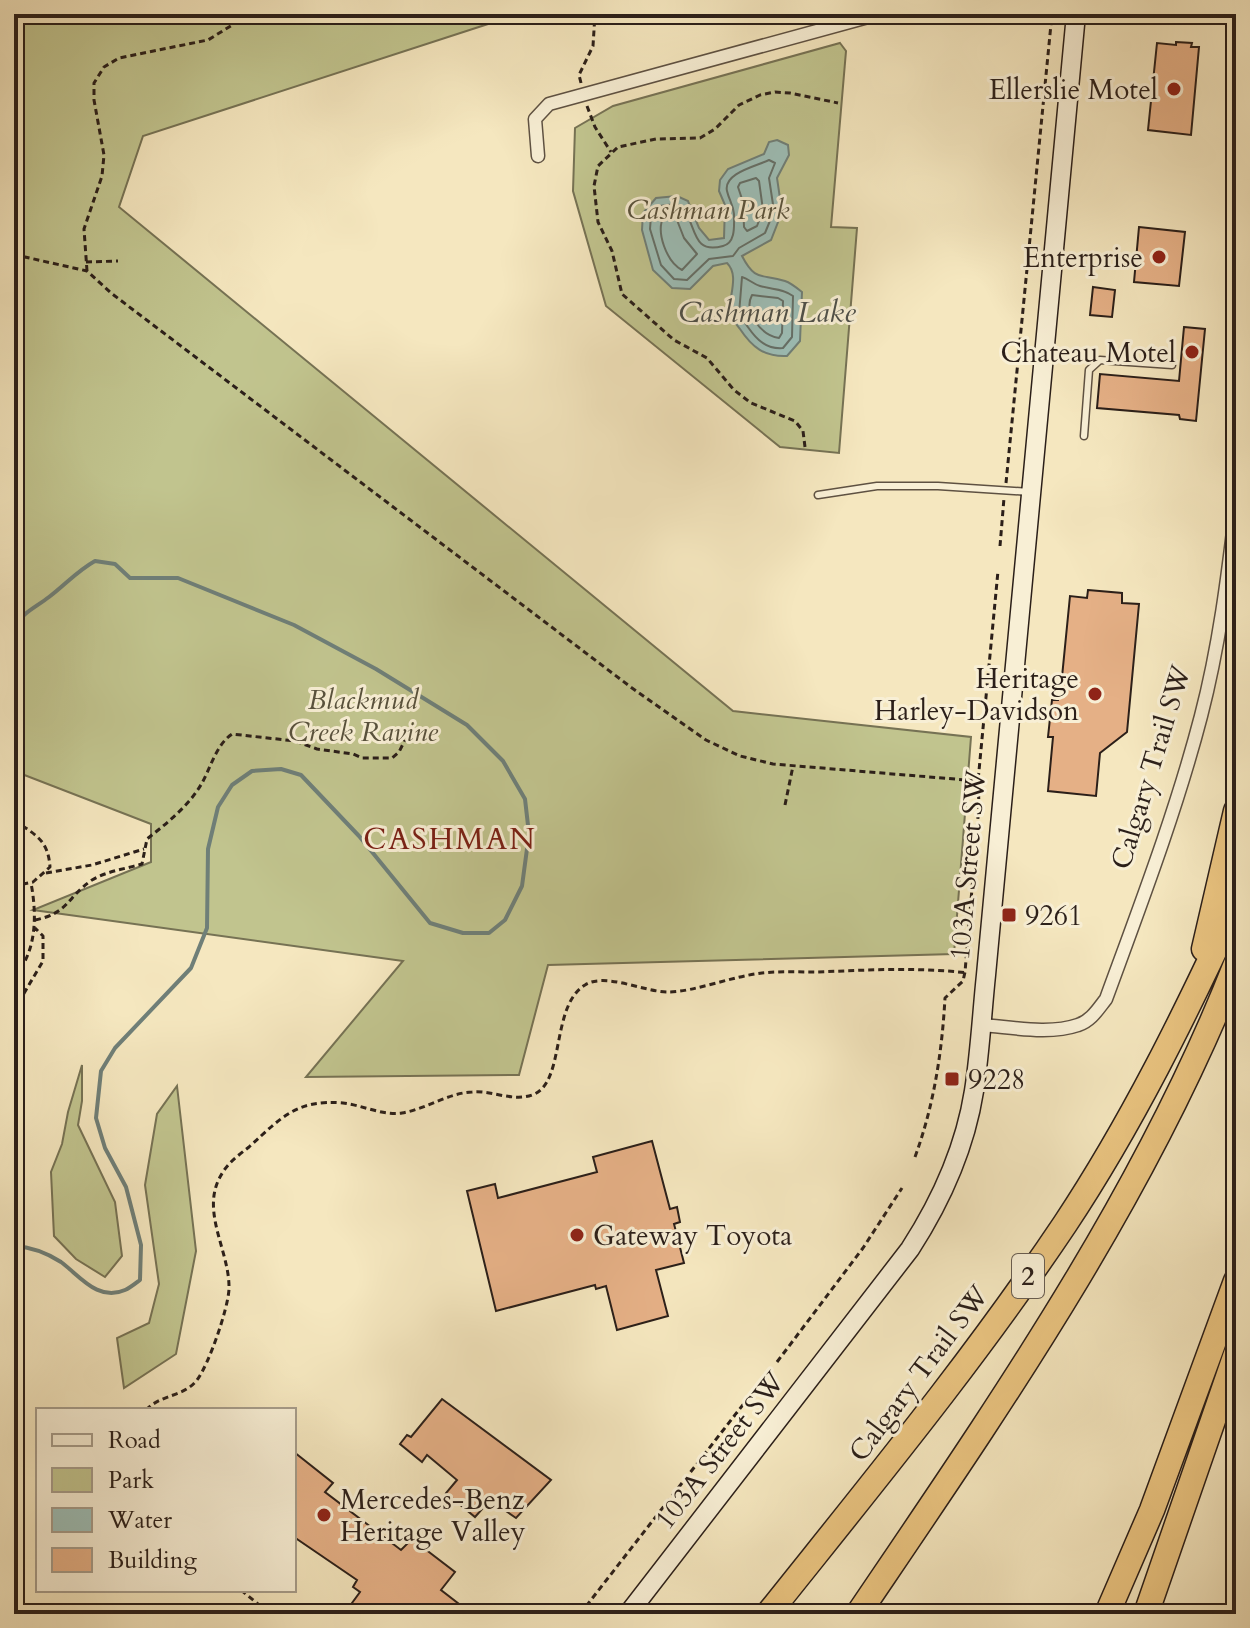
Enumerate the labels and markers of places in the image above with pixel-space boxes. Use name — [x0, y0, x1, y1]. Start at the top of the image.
place label: Ellerslie Motel — [989, 71, 1158, 109]
marker: Ellerslie Motel — [1165, 80, 1183, 98]
place label: Enterprise — [1023, 239, 1143, 277]
marker: Enterprise — [1150, 248, 1168, 266]
place label: Chateau Motel — [1000, 334, 1176, 372]
marker: Chateau Motel — [1183, 343, 1201, 361]
place label: Heritage Harley-Davidson — [874, 660, 1079, 730]
marker: Heritage Harley-Davidson — [1086, 685, 1104, 703]
place label: 9261 — [1025, 897, 1082, 935]
marker: 9261 — [1000, 906, 1018, 924]
place label: 9228 — [968, 1061, 1025, 1099]
marker: 9228 — [943, 1070, 961, 1088]
place label: Gateway Toyota — [593, 1217, 792, 1255]
marker: Gateway Toyota — [568, 1226, 586, 1244]
place label: Mercedes-Benz Heritage Valley — [340, 1481, 526, 1551]
marker: Mercedes-Benz Heritage Valley — [315, 1506, 333, 1524]

